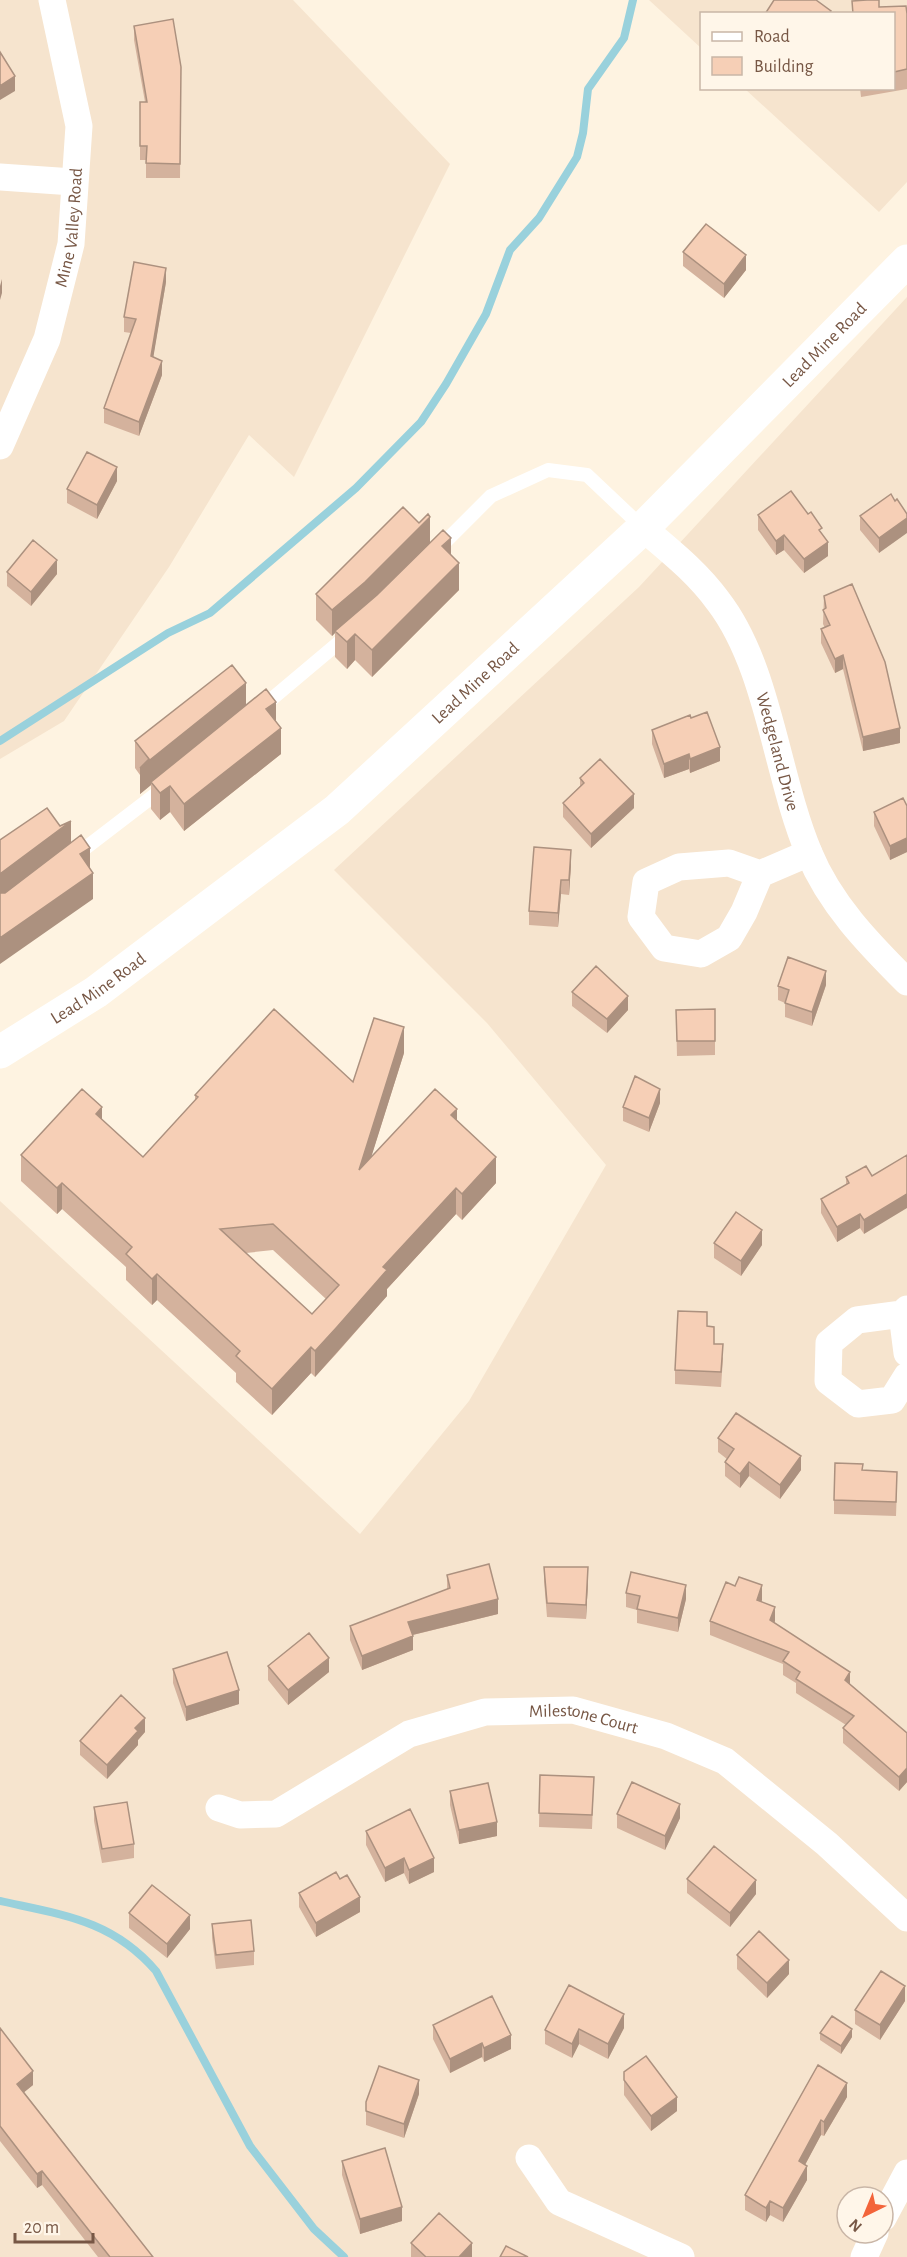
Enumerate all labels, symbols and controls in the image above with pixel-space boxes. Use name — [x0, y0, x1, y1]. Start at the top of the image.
legend — [700, 12, 895, 90]
text: Road — [754, 28, 790, 46]
text: Building — [754, 58, 814, 76]
street label: Mine Valley Road — [52, 167, 86, 289]
street label: Lead Mine Road — [779, 300, 870, 391]
street label: Lead Mine Road — [429, 639, 523, 728]
street label: Wedgeland Drive — [752, 690, 802, 813]
street label: Lead Mine Road — [48, 950, 149, 1028]
street label: Milestone Court — [529, 1702, 640, 1738]
north arrow — [835, 2185, 895, 2245]
scale bar — [15, 2206, 93, 2244]
text: N — [846, 2216, 865, 2235]
text: 20 m — [24, 2219, 59, 2237]

